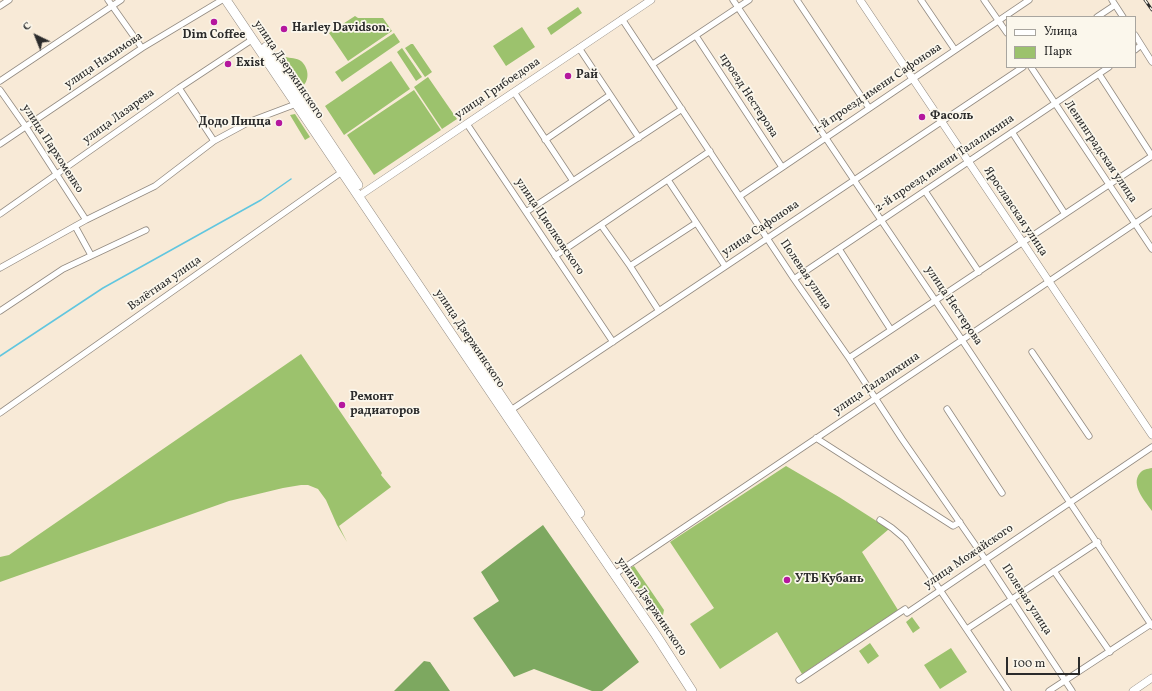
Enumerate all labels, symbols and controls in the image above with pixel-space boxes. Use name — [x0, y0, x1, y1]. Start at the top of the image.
north arrow — [16, 16, 56, 56]
legend — [1006, 16, 1136, 68]
marker: Dim Coffee — [209, 17, 219, 27]
street label: улица Дзержинского — [250, 18, 326, 122]
text: С — [20, 19, 35, 35]
place label: Harley Davidson. — [292, 22, 390, 36]
marker: Harley Davidson. — [279, 24, 289, 34]
text: Улица — [1044, 24, 1077, 40]
place label: Dim Coffee — [183, 29, 245, 43]
street label: улица Нахимова — [62, 30, 146, 92]
street label: 1-й проезд имени Сафонова — [811, 41, 945, 137]
text: Парк — [1044, 44, 1072, 60]
street label: проезд Нестерова — [715, 51, 781, 141]
street label: улица Грибоедова — [453, 55, 543, 123]
place label: Exist — [236, 57, 264, 71]
marker: Exist — [223, 59, 233, 69]
place label: Рай — [576, 69, 598, 83]
marker: Рай — [563, 71, 573, 81]
street label: улица Лазарева — [80, 86, 158, 148]
street label: Ленинградская улица — [1060, 98, 1140, 206]
street label: улица Пархоменко — [18, 102, 86, 196]
place label: Фасоль — [930, 110, 973, 124]
street label: 2-й проезд имени Талалихина — [872, 112, 1018, 216]
marker: Фасоль — [917, 112, 927, 122]
place label: Додо Пицца — [199, 116, 271, 130]
marker: Додо Пицца — [274, 118, 284, 128]
street label: Ярославская улица — [980, 165, 1050, 259]
street label: улица Циолковского — [511, 176, 587, 278]
street label: улица Сафонова — [720, 198, 802, 260]
street label: Полевая улица — [776, 237, 834, 313]
street label: Взлётная улица — [126, 253, 204, 315]
street label: улица Нестерова — [921, 263, 985, 349]
street label: улица Дзержинского — [431, 287, 507, 391]
street label: улица Талалихина — [831, 350, 923, 418]
place label: Ремонт радиаторов — [350, 391, 420, 419]
marker: Ремонт радиаторов — [337, 400, 347, 410]
street label: улица Можайского — [921, 522, 1017, 592]
street label: улица Дзержинского — [613, 555, 689, 659]
street label: Полевая улица — [998, 562, 1054, 638]
place label: УТБ Кубань — [795, 573, 864, 587]
marker: УТБ Кубань — [782, 575, 792, 585]
scale bar — [1008, 649, 1082, 675]
text: 100 m — [1013, 656, 1045, 672]

